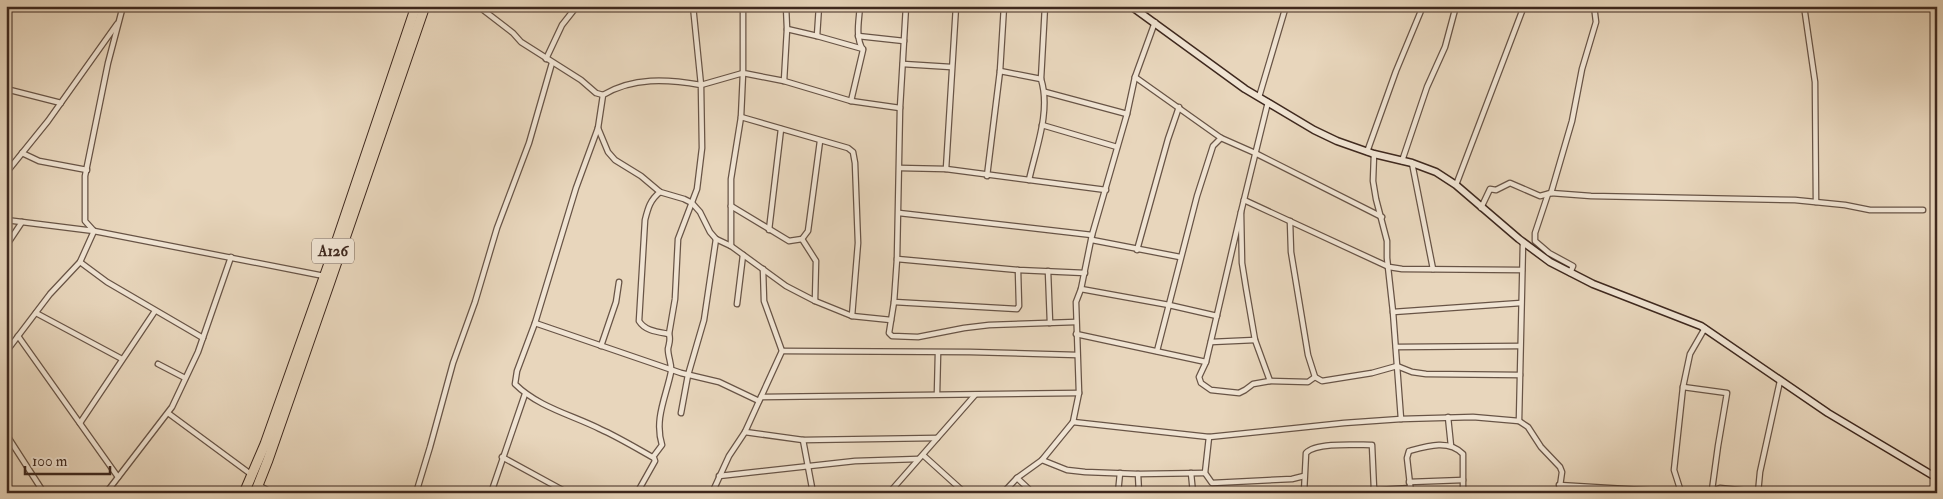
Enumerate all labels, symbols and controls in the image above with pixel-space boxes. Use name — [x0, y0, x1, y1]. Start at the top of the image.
road number: A126 — [312, 238, 354, 264]
scale bar — [25, 444, 110, 476]
text: 100 m — [32, 452, 68, 471]

